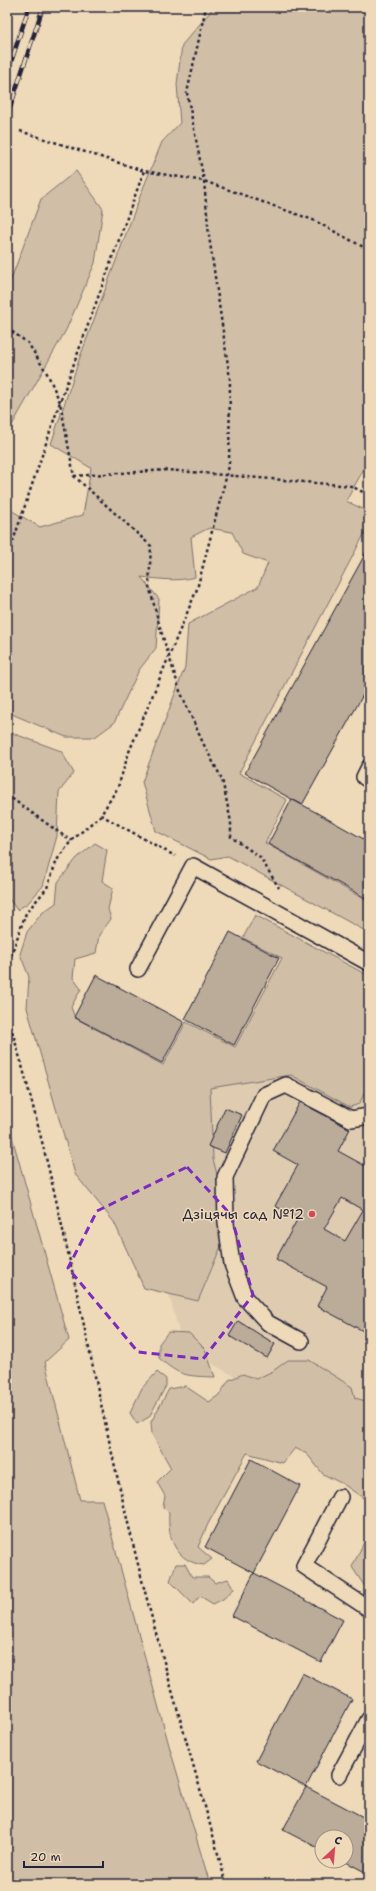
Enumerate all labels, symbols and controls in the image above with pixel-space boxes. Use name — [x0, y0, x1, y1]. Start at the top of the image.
place label: Дзіцячы сад №12 — [183, 1205, 304, 1223]
marker: Дзіцячы сад №12 — [307, 1209, 317, 1219]
north arrow — [314, 1829, 354, 1869]
text: С — [332, 1832, 345, 1849]
scale bar — [24, 1843, 103, 1869]
text: 20 m — [30, 1849, 61, 1865]

